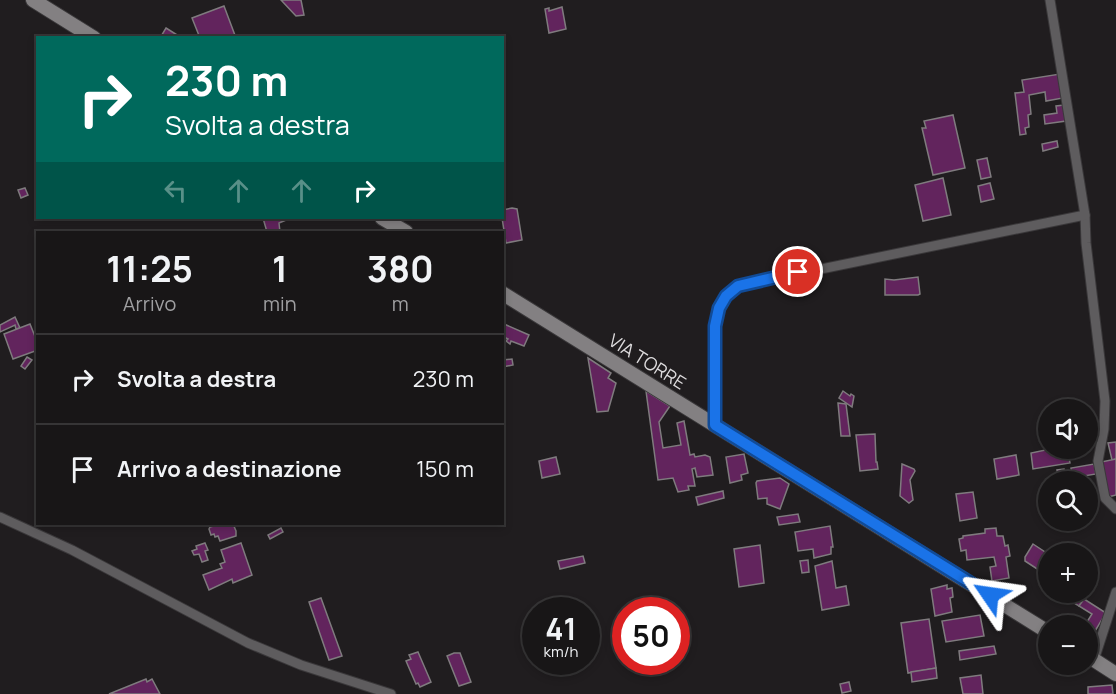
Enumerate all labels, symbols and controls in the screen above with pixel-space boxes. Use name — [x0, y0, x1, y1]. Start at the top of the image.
text: 230 m — [165, 51, 288, 109]
icon: right — [66, 60, 144, 138]
text: Svolta a destra — [165, 106, 350, 143]
icon: left — [159, 174, 192, 207]
icon: ahead — [222, 174, 255, 207]
icon: ahead — [285, 174, 318, 207]
icon: right — [348, 174, 381, 207]
text: 11:25 — [106, 244, 193, 293]
text: 1 — [272, 244, 288, 293]
text: 380 — [367, 244, 434, 293]
pin — [772, 246, 823, 297]
icon: arrive — [781, 255, 814, 288]
text: Arrivo — [123, 290, 176, 317]
text: min — [263, 290, 297, 317]
text: m — [392, 290, 409, 317]
street label: VIA TORRE — [604, 328, 691, 394]
icon: right — [66, 363, 99, 396]
text: Svolta a destra — [117, 364, 276, 394]
text: 230 m — [413, 364, 474, 394]
map controls — [1038, 399, 1098, 675]
button: sound — [1038, 399, 1098, 459]
icon: arrive — [66, 453, 99, 486]
text: Arrivo a destinazione — [117, 454, 341, 484]
text: 150 m — [416, 454, 474, 484]
button: search — [1038, 471, 1098, 531]
button: + — [1038, 543, 1098, 603]
position arrow — [958, 563, 1022, 627]
speed limit sign: 50 — [612, 597, 690, 675]
text: 41 — [545, 608, 577, 649]
button: − — [1038, 615, 1098, 675]
text: km/h — [544, 641, 578, 662]

